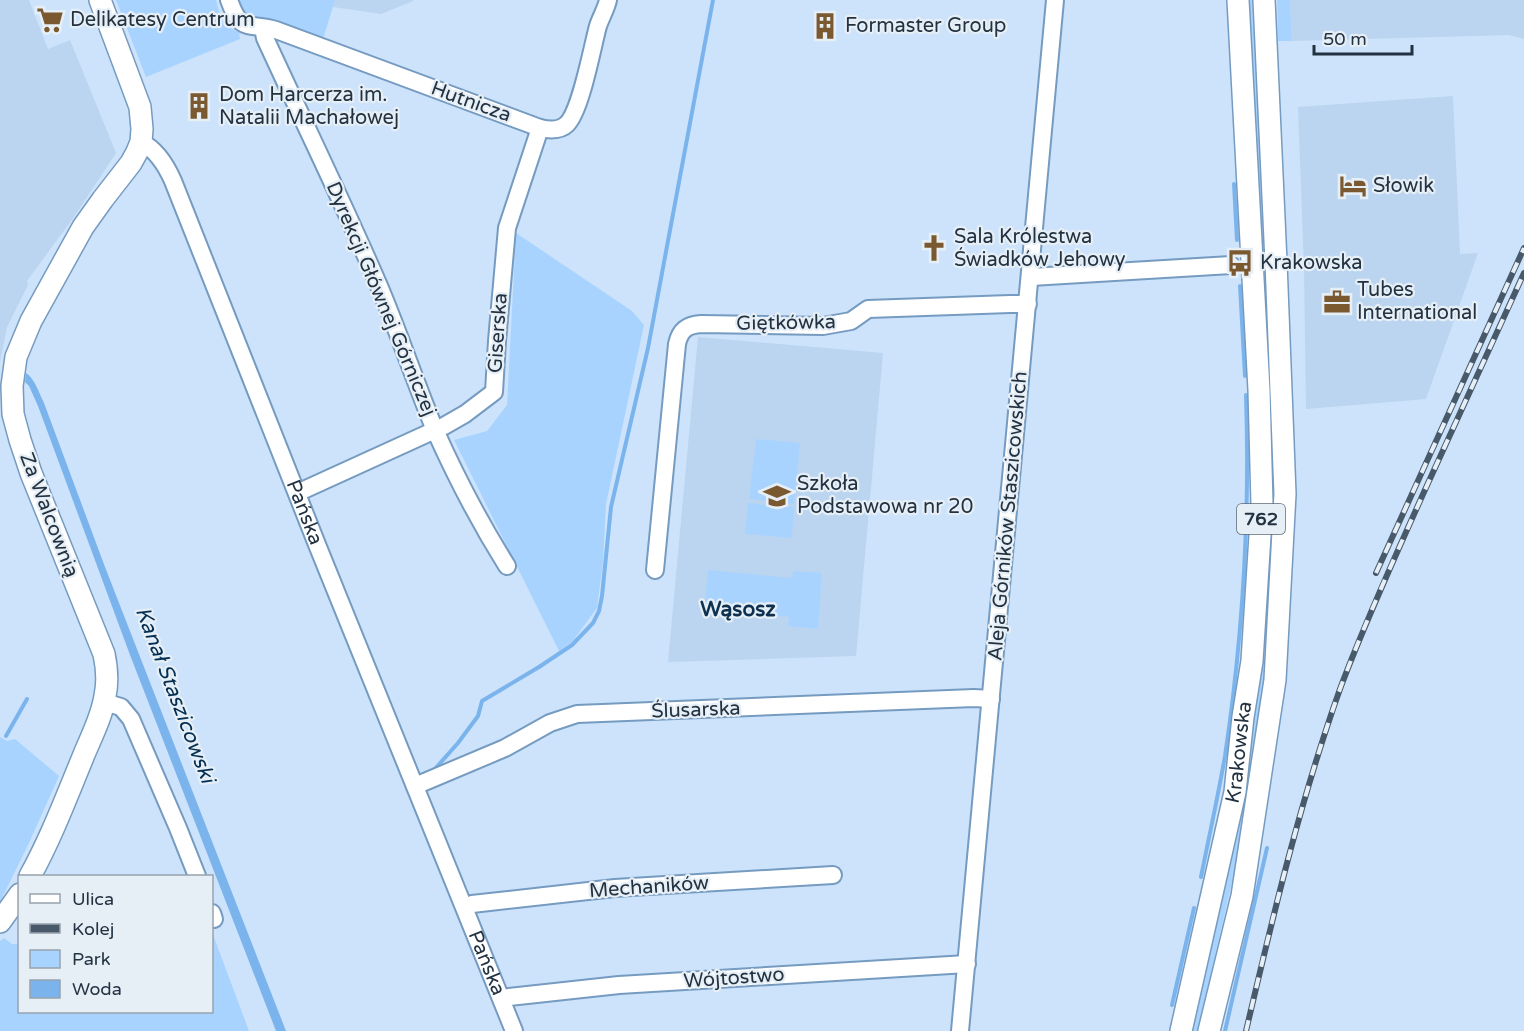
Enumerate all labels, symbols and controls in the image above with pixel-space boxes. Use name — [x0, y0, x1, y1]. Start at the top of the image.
supermarket icon: Delikatesy Centrum — [35, 5, 65, 35]
place label: Delikatesy Centrum — [70, 8, 255, 32]
building icon: Formaster Group — [810, 11, 840, 41]
place label: Formaster Group — [845, 14, 1006, 38]
scale bar — [1314, 18, 1412, 56]
text: 50 m — [1323, 28, 1367, 50]
street label: Hutnicza — [428, 76, 514, 128]
place label: Dom Harcerza im. Natalii Machałowej — [219, 83, 399, 130]
building icon: Dom Harcerza im. Natalii Machałowej — [184, 91, 214, 121]
hotel icon: Słowik — [1338, 171, 1368, 201]
place label: Słowik — [1373, 174, 1434, 198]
street label: Dyrekcji Głównej Górniczej — [321, 178, 441, 420]
place label: Sala Królestwa Świadków Jehowy — [954, 225, 1126, 272]
church icon: Sala Królestwa Świadków Jehowy — [919, 233, 949, 263]
bus stop icon: Krakowska — [1225, 248, 1255, 278]
place label: Krakowska — [1260, 251, 1362, 275]
place label: Tubes International — [1357, 278, 1477, 325]
office icon: Tubes International — [1322, 287, 1352, 317]
street label: Giserska — [483, 292, 513, 374]
street label: Giętkówka — [736, 310, 836, 336]
street label: Aleja Górników Staszicowskich — [983, 370, 1033, 662]
street label: Za Walcownią — [14, 449, 84, 581]
place label: Szkoła Podstawowa nr 20 — [797, 472, 973, 519]
street label: Pańska — [281, 476, 328, 548]
school or university icon: Szkoła Podstawowa nr 20 — [762, 481, 792, 511]
road number: 762 — [1237, 504, 1285, 534]
district label: Wąsosz — [700, 597, 776, 622]
water label: Kanał Staszicowski — [130, 603, 221, 789]
street label: Ślusarska — [651, 695, 741, 724]
street label: Krakowska — [1221, 699, 1257, 806]
street label: Mechaników — [588, 871, 710, 903]
legend — [18, 875, 213, 1013]
text: Ulica — [72, 888, 114, 910]
text: Kolej — [72, 918, 114, 940]
street label: Pańska — [463, 927, 510, 999]
text: Park — [72, 948, 111, 970]
street label: Wójtostwo — [683, 963, 785, 993]
text: Woda — [72, 978, 122, 1000]

